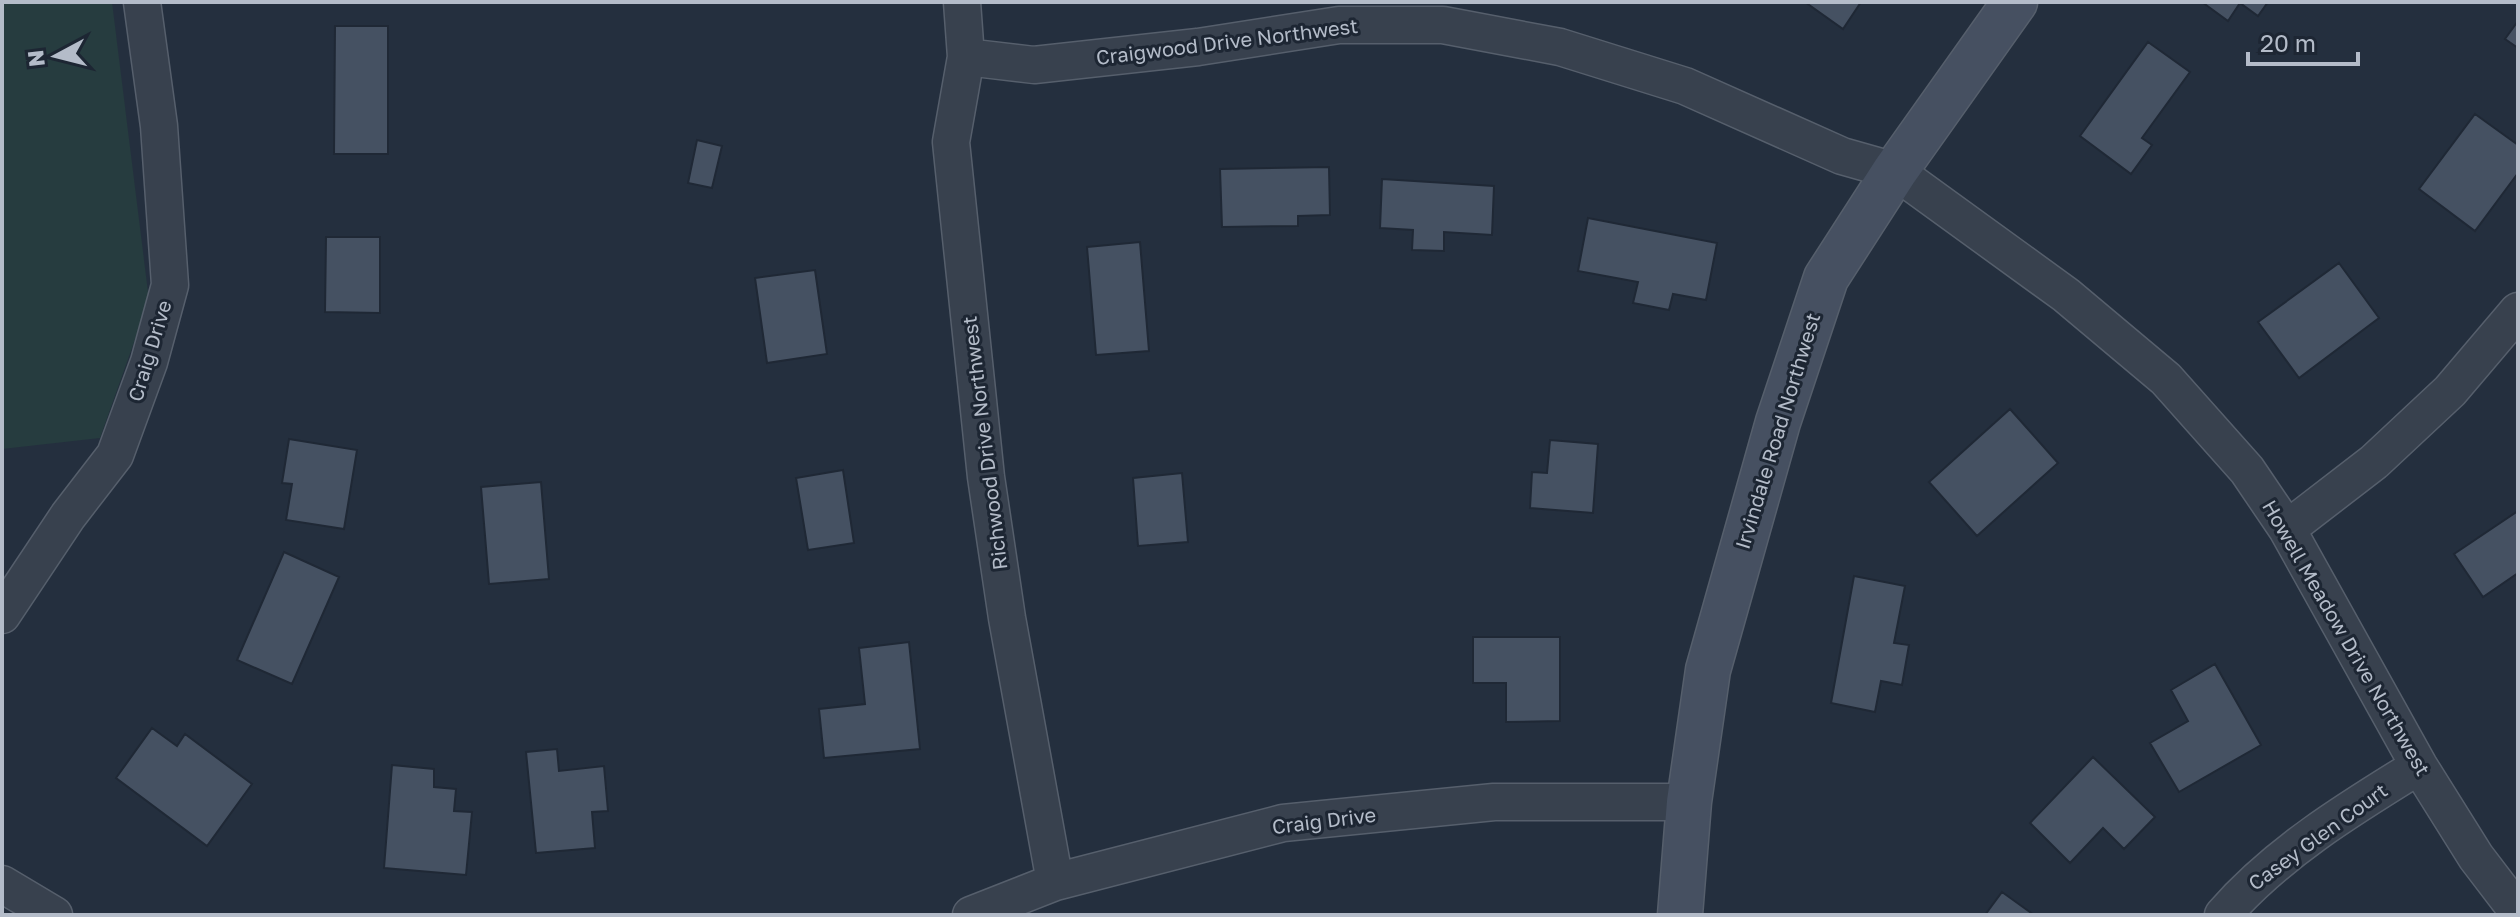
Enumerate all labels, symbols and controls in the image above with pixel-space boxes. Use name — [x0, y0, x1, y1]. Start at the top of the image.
street label: Craigwood Drive Northwest — [1095, 13, 1359, 69]
north arrow — [16, 16, 96, 96]
scale bar — [2248, 16, 2358, 66]
text: 20 m — [2260, 28, 2316, 57]
text: N — [21, 49, 50, 68]
street label: Craig Drive — [122, 297, 176, 404]
street label: Irvindale Road Northwest — [1730, 310, 1824, 552]
street label: Richwood Drive Northwest — [957, 315, 1011, 571]
street label: Howell Meadow Drive Northwest — [2258, 496, 2436, 779]
street label: Casey Glen Court — [2243, 778, 2392, 895]
street label: Craig Drive — [1270, 802, 1377, 838]

